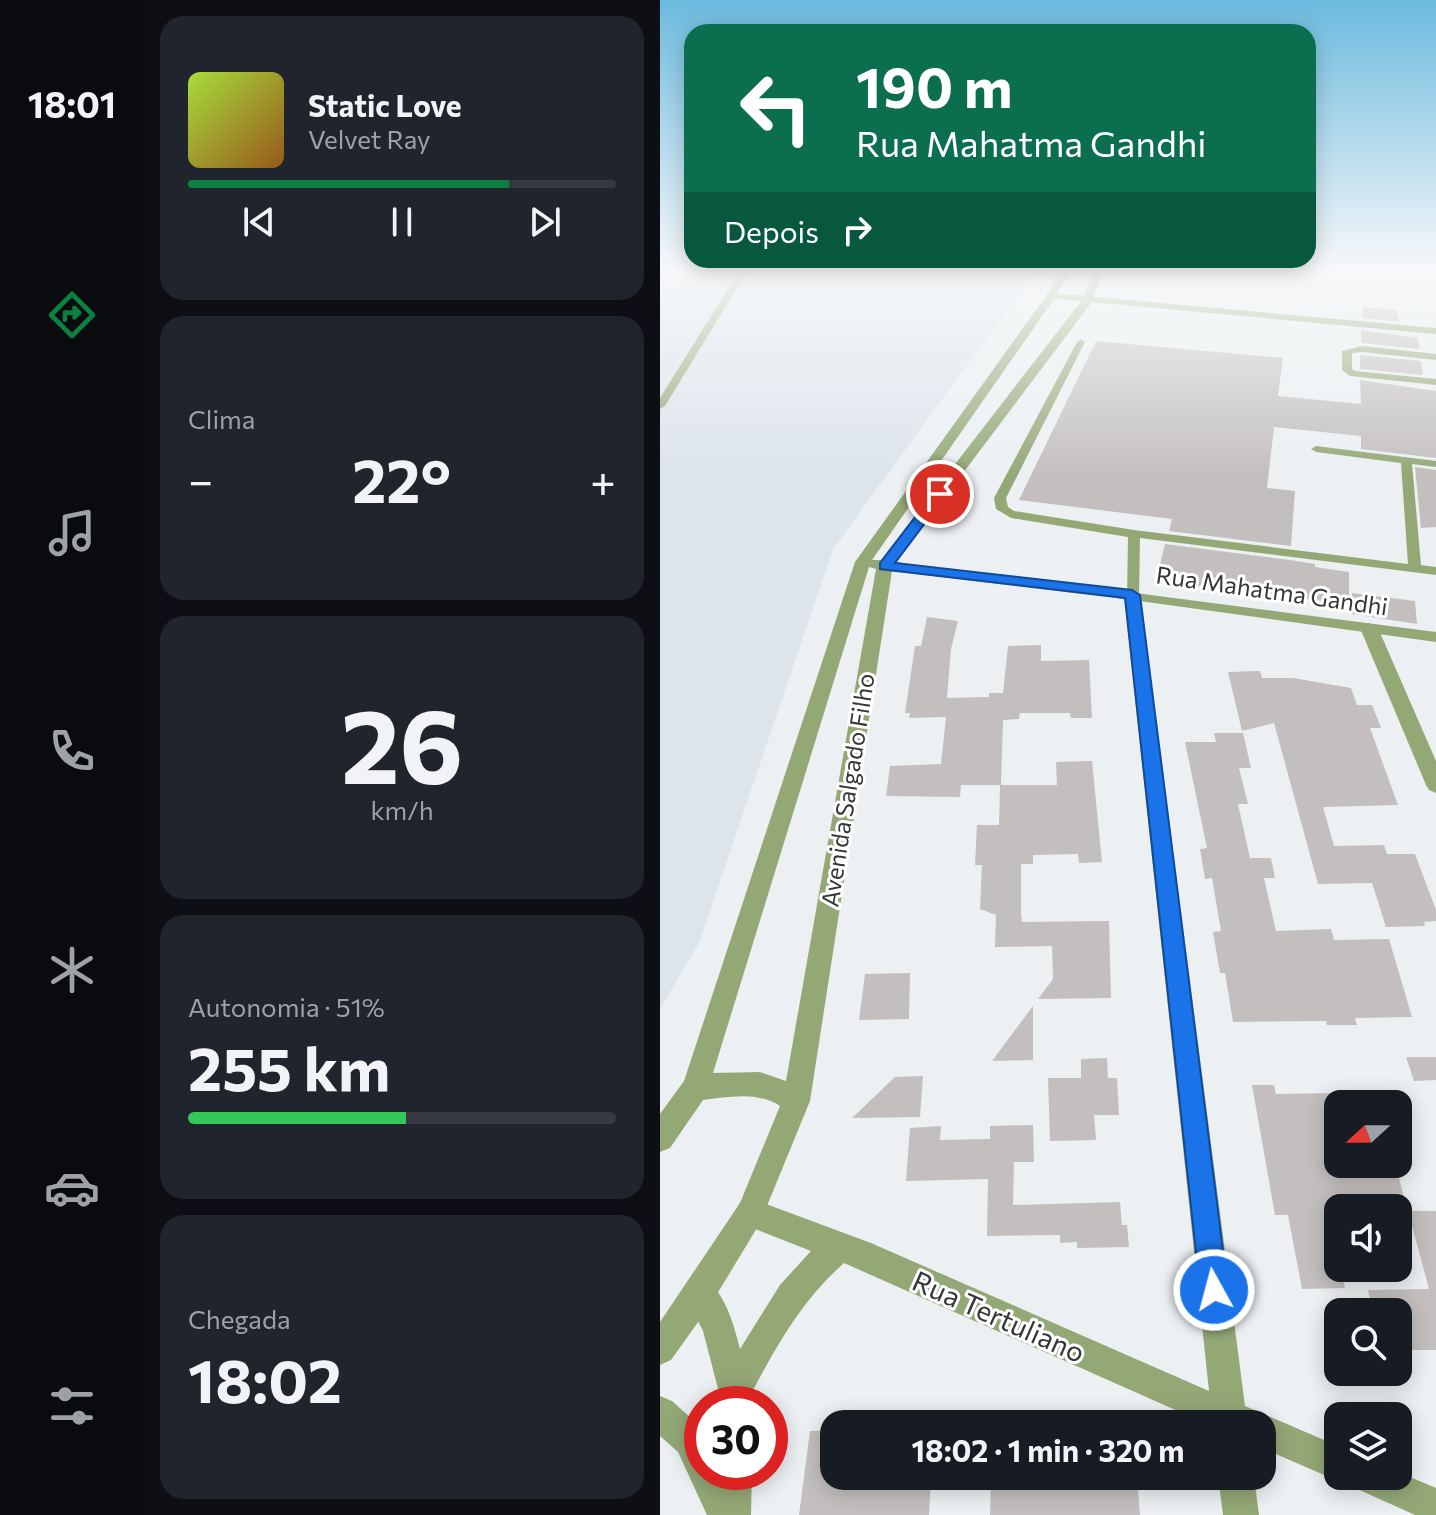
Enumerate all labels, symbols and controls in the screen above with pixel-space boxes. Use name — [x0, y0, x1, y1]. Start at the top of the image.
text: 190 m — [856, 51, 1013, 120]
icon: left — [724, 56, 828, 160]
text: 18:01 — [28, 81, 116, 125]
text: Static Love — [308, 86, 462, 123]
text: Rua Mahatma Gandhi — [856, 120, 1207, 164]
text: Velvet Ray — [308, 123, 431, 154]
icon: previous — [237, 200, 281, 244]
icon: pause — [380, 200, 424, 244]
icon: next — [523, 200, 567, 244]
icon: right — [835, 208, 879, 252]
text: Depois — [724, 212, 819, 249]
icon: directions — [44, 287, 100, 343]
text: Clima — [188, 403, 255, 434]
text: 22° — [352, 442, 451, 515]
text: − — [188, 452, 213, 506]
text: + — [590, 452, 616, 506]
pin — [906, 460, 974, 528]
icon: arrive — [918, 472, 962, 516]
icon: music — [44, 505, 100, 561]
street label: Rua Mahatma Gandhi — [1154, 559, 1390, 621]
street label: Avenida Salgado Filho — [814, 671, 880, 909]
text: 26 — [341, 678, 463, 805]
icon: phone — [44, 723, 100, 779]
text: km/h — [370, 794, 434, 825]
icon: climate — [44, 942, 100, 998]
text: Autonomia · 51% — [188, 991, 385, 1022]
text: 255 km — [188, 1030, 390, 1103]
north arrow — [1324, 1090, 1412, 1178]
map controls — [1324, 1090, 1412, 1490]
icon: car — [44, 1160, 100, 1216]
button: sound — [1324, 1194, 1412, 1282]
position arrow — [1172, 1248, 1256, 1332]
street label: Rua Tertuliano — [908, 1263, 1090, 1369]
button: search — [1324, 1298, 1412, 1386]
text: Chegada — [188, 1303, 291, 1334]
text: 18:02 — [188, 1342, 342, 1415]
icon: filters — [44, 1378, 100, 1434]
speed limit sign: 30 — [684, 1386, 788, 1490]
button: layers — [1324, 1402, 1412, 1490]
text: 18:02 · 1 min · 320 m — [912, 1431, 1184, 1468]

